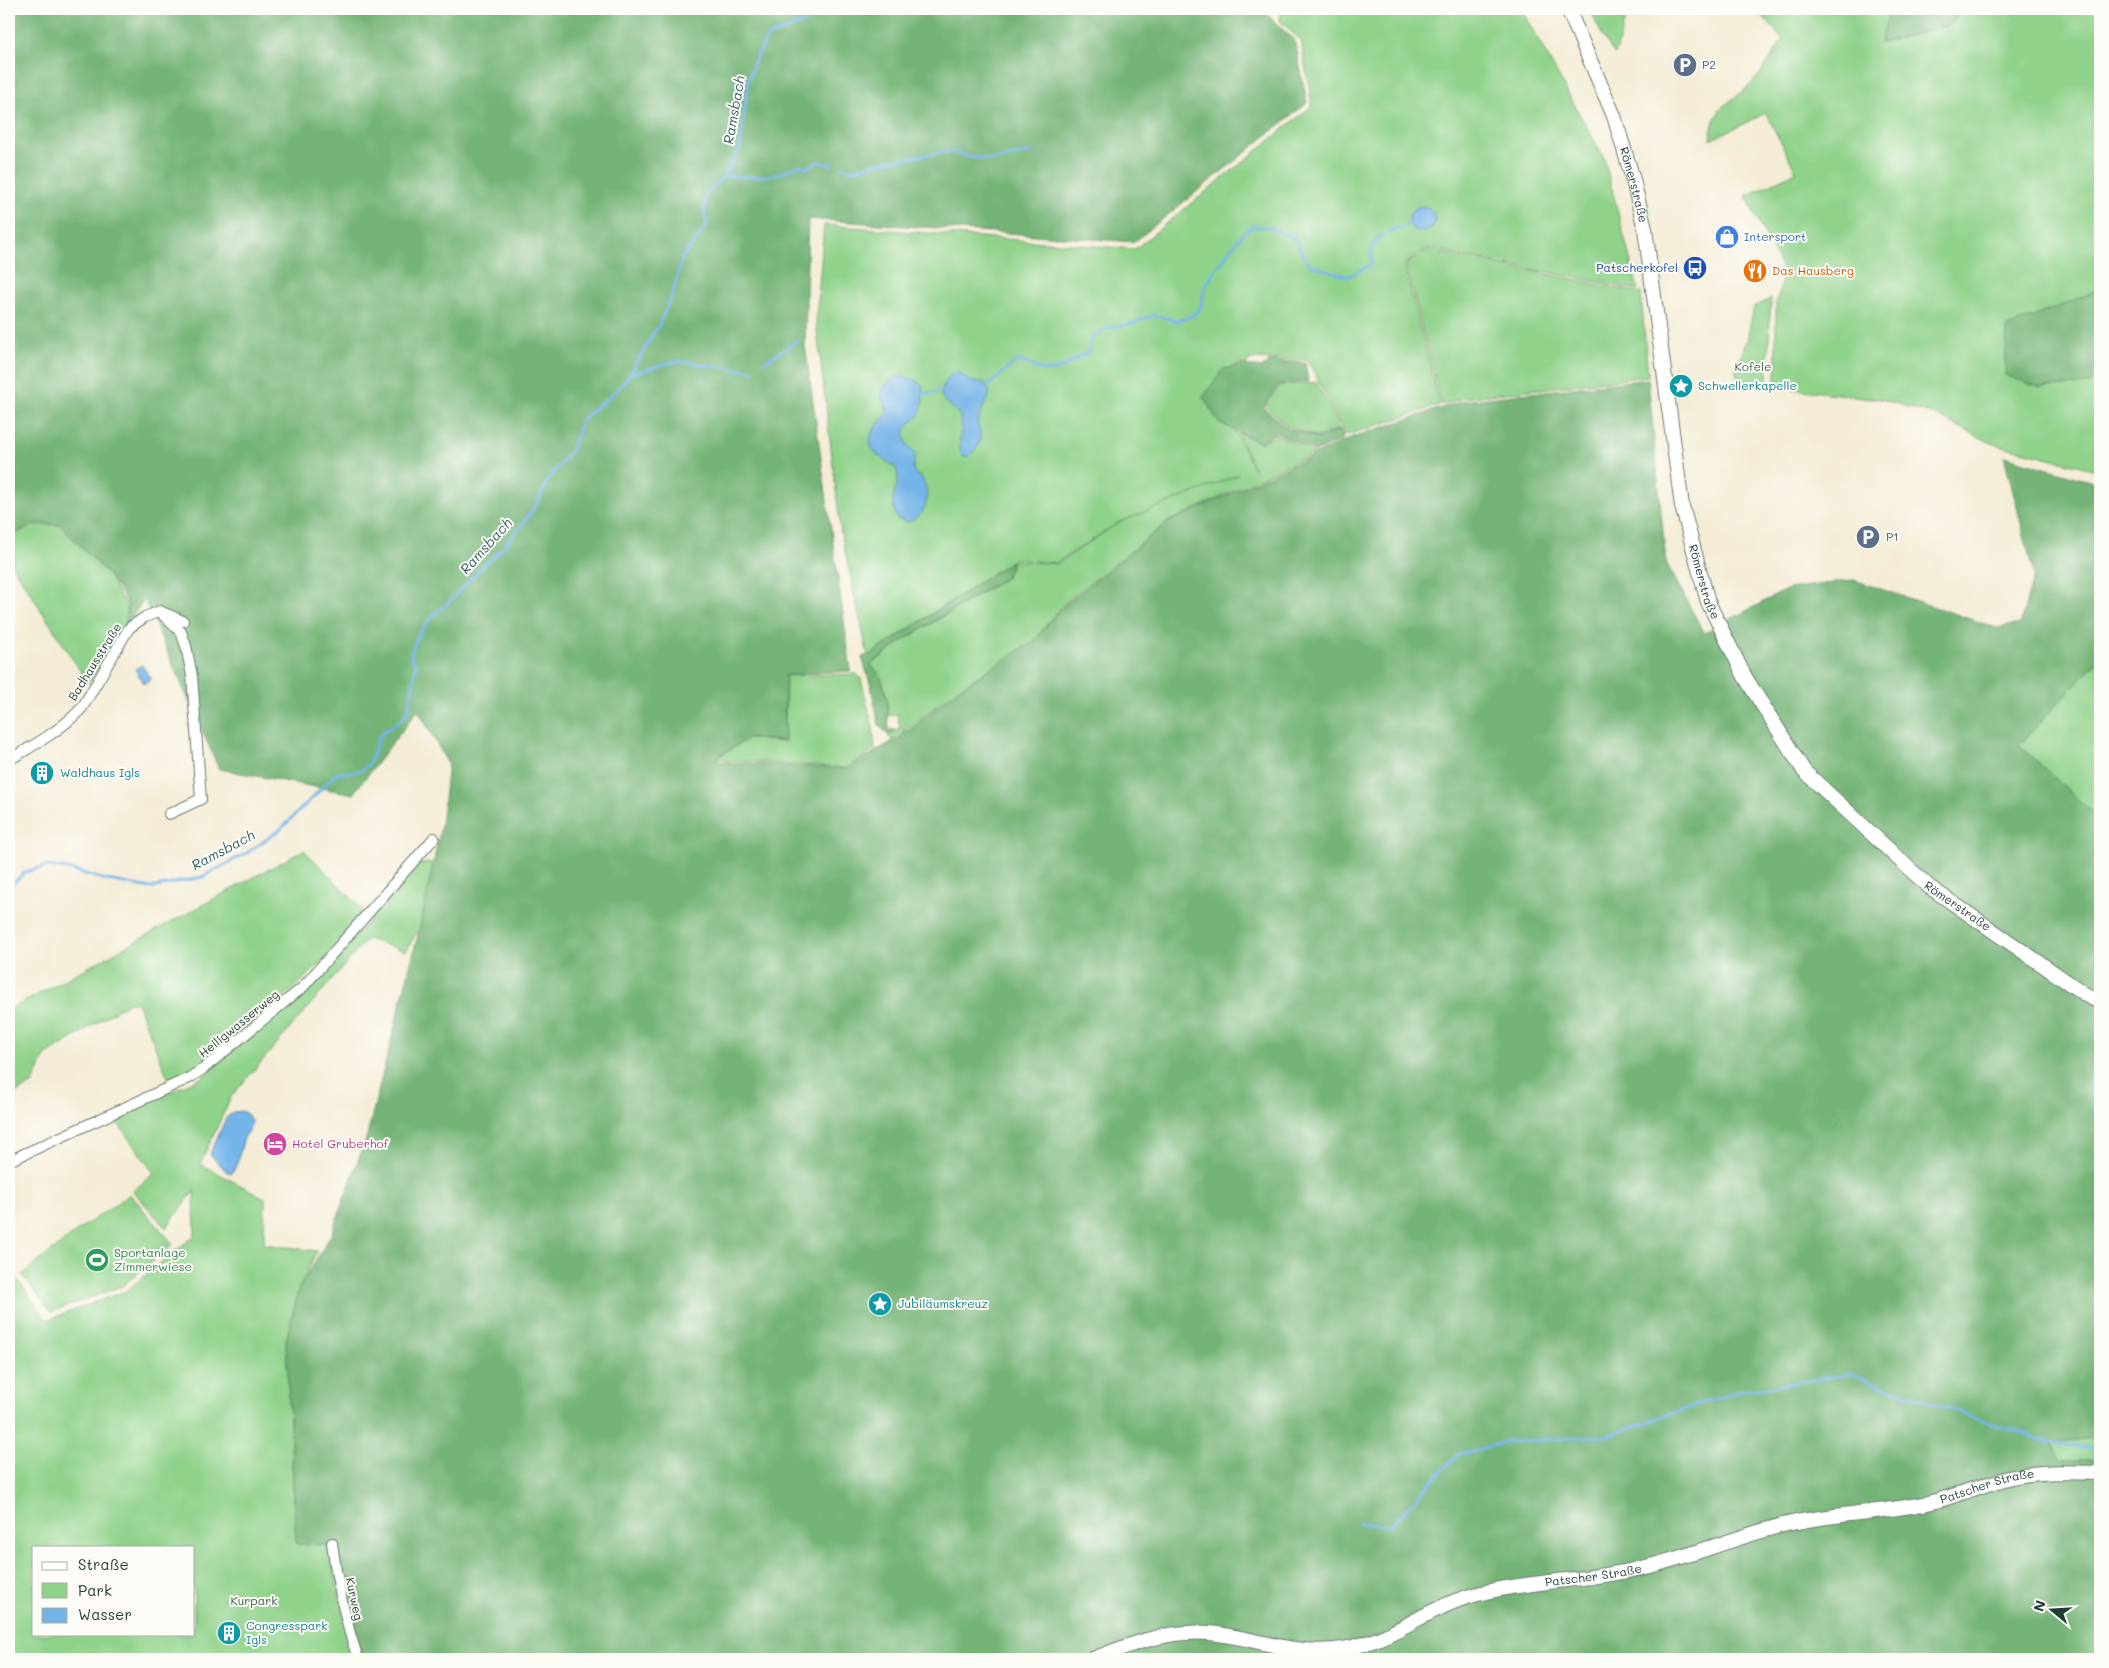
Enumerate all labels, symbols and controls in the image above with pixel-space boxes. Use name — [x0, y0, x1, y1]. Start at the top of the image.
parking icon: P2 — [1672, 52, 1698, 78]
place label: P2 — [1702, 56, 1716, 72]
water label: Ramsbach — [718, 74, 749, 146]
street label: Römerstraße — [1617, 145, 1652, 224]
shop icon: Intersport — [1714, 224, 1740, 250]
place label: Intersport — [1744, 228, 1806, 244]
bus stop icon: Patscherkofel — [1682, 255, 1708, 281]
restaurant icon: Das Hausberg — [1742, 258, 1768, 284]
place label: Patscherkofel — [1596, 259, 1678, 275]
place label: Das Hausberg — [1772, 262, 1854, 278]
park label: Kofele — [1735, 358, 1771, 374]
place icon: Schwellerkapelle — [1668, 373, 1694, 399]
place label: Schwellerkapelle — [1698, 377, 1797, 393]
water label: Ramsbach — [455, 513, 516, 578]
parking icon: P1 — [1855, 524, 1881, 550]
place label: P1 — [1886, 528, 1899, 544]
street label: Römerstraße — [1686, 542, 1724, 621]
street label: Badhausstraße — [64, 620, 124, 703]
building icon: Waldhaus Igls — [29, 760, 55, 786]
place label: Waldhaus Igls — [60, 764, 140, 780]
water label: Ramsbach — [188, 825, 258, 874]
street label: Römerstraße — [1921, 877, 1994, 934]
street label: Heiligwasserweg — [195, 986, 282, 1061]
hotel icon: Hotel Gruberhof — [262, 1131, 288, 1157]
place label: Hotel Gruberhof — [292, 1135, 389, 1151]
place label: Sportanlage Zimmerwiese — [114, 1244, 192, 1274]
sports icon: Sportanlage Zimmerwiese — [84, 1247, 110, 1273]
place icon: Jubiläumskreuz — [867, 1291, 893, 1317]
place label: Jubiläumskreuz — [898, 1295, 988, 1311]
street label: Patscher Straße — [1938, 1465, 2035, 1507]
legend — [32, 1546, 195, 1636]
text: Straße — [78, 1554, 129, 1574]
street label: Patscher Straße — [1544, 1559, 1643, 1589]
street label: Kurweg — [343, 1576, 367, 1622]
text: Park — [78, 1580, 112, 1600]
north arrow — [2026, 1586, 2076, 1636]
park label: Kurpark — [230, 1592, 278, 1608]
text: N — [2028, 1598, 2050, 1614]
text: Wasser — [78, 1604, 132, 1624]
place label: Congresspark Igls — [246, 1617, 328, 1647]
building icon: Congresspark Igls — [216, 1620, 242, 1646]

